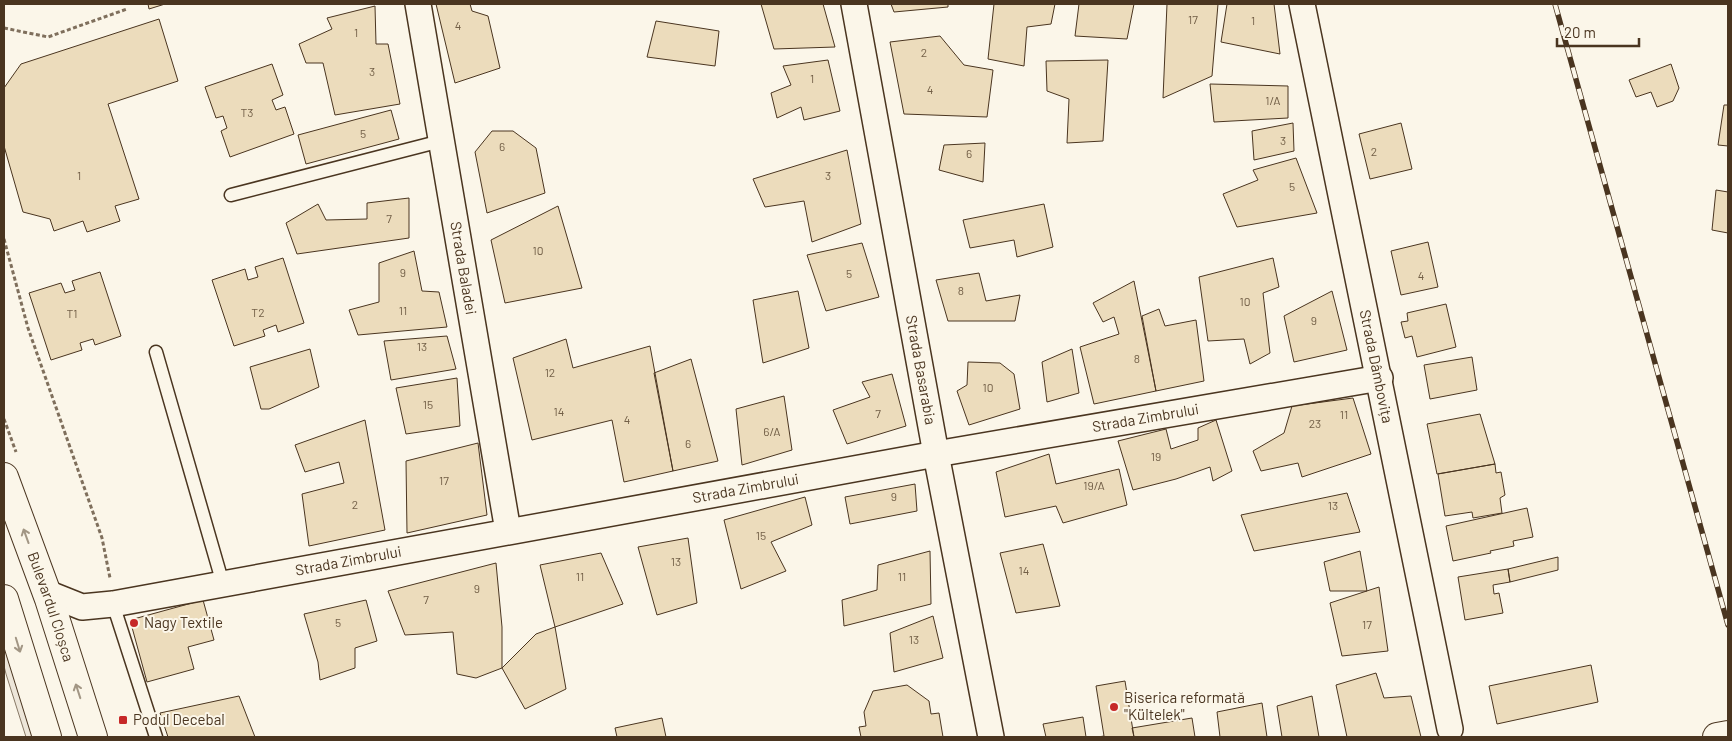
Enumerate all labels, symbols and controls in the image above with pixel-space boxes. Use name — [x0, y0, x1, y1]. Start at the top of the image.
house number: 17 — [1188, 12, 1198, 26]
house number: 1 — [1251, 13, 1255, 27]
scale bar — [1557, 15, 1640, 47]
house number: 4 — [455, 18, 461, 32]
text: 20 m — [1564, 23, 1596, 41]
house number: 1 — [354, 25, 358, 39]
house number: 2 — [921, 45, 927, 59]
house number: 3 — [369, 64, 375, 78]
house number: 1 — [810, 71, 814, 85]
house number: 4 — [927, 82, 933, 96]
house number: 1/A — [1265, 93, 1281, 107]
house number: T3 — [240, 105, 254, 119]
house number: 5 — [360, 126, 366, 140]
house number: 3 — [1280, 133, 1286, 147]
house number: 6 — [499, 139, 505, 153]
house number: 2 — [1371, 144, 1377, 158]
house number: 6 — [966, 146, 972, 160]
house number: 1 — [77, 168, 81, 182]
house number: 3 — [825, 168, 831, 182]
house number: 5 — [1289, 179, 1295, 193]
house number: 7 — [386, 211, 392, 225]
street label: Strada Baladei — [447, 220, 481, 316]
house number: 10 — [533, 243, 543, 257]
house number: 9 — [400, 265, 406, 279]
house number: 5 — [846, 266, 852, 280]
house number: 4 — [1418, 268, 1424, 282]
house number: 8 — [958, 283, 964, 297]
house number: 10 — [1240, 294, 1250, 308]
house number: 11 — [399, 303, 407, 317]
house number: T2 — [251, 305, 265, 319]
house number: T1 — [66, 306, 78, 320]
street label: Strada Dâmbovița — [1357, 308, 1397, 425]
house number: 9 — [1311, 313, 1317, 327]
street label: Strada Basarabia — [903, 314, 940, 426]
house number: 13 — [417, 339, 427, 353]
house number: 8 — [1134, 351, 1140, 365]
house number: 12 — [545, 365, 555, 379]
house number: 10 — [983, 380, 993, 394]
house number: 15 — [423, 397, 433, 411]
street label: Strada Zimbrului — [1091, 399, 1200, 435]
house number: 14 — [554, 404, 564, 418]
house number: 7 — [875, 406, 881, 420]
house number: 11 — [1340, 407, 1348, 421]
house number: 4 — [624, 412, 630, 426]
house number: 23 — [1309, 416, 1321, 430]
house number: 6/A — [763, 424, 781, 438]
house number: 6 — [685, 436, 691, 450]
house number: 19 — [1151, 449, 1161, 463]
street label: Strada Zimbrului — [691, 469, 800, 506]
house number: 17 — [439, 473, 449, 487]
house number: 19/A — [1083, 478, 1105, 492]
house number: 9 — [891, 489, 897, 503]
house number: 2 — [352, 497, 358, 511]
house number: 13 — [1328, 498, 1338, 512]
house number: 15 — [756, 528, 766, 542]
one-way arrow — [21, 529, 30, 545]
street label: Strada Zimbrului — [293, 542, 403, 579]
street label: Bulevardul Cloșca — [24, 549, 78, 664]
house number: 13 — [671, 554, 681, 568]
house number: 14 — [1019, 563, 1029, 577]
house number: 11 — [576, 569, 584, 583]
house number: 11 — [898, 569, 906, 583]
house number: 9 — [474, 581, 480, 595]
house number: 7 — [423, 592, 429, 606]
place label: Nagy Textile — [144, 613, 223, 631]
house number: 5 — [335, 615, 341, 629]
marker: Nagy Textile — [128, 617, 140, 629]
house number: 17 — [1362, 617, 1372, 631]
house number: 13 — [909, 632, 919, 646]
one-way arrow — [14, 637, 24, 653]
one-way arrow — [73, 683, 82, 699]
place label: Biserica reformată "Kültelek" — [1124, 688, 1245, 723]
marker: Biserica reformată "Kültelek" — [1108, 701, 1120, 713]
place label: Podul Decebal — [133, 710, 225, 728]
marker: Podul Decebal — [117, 714, 129, 726]

